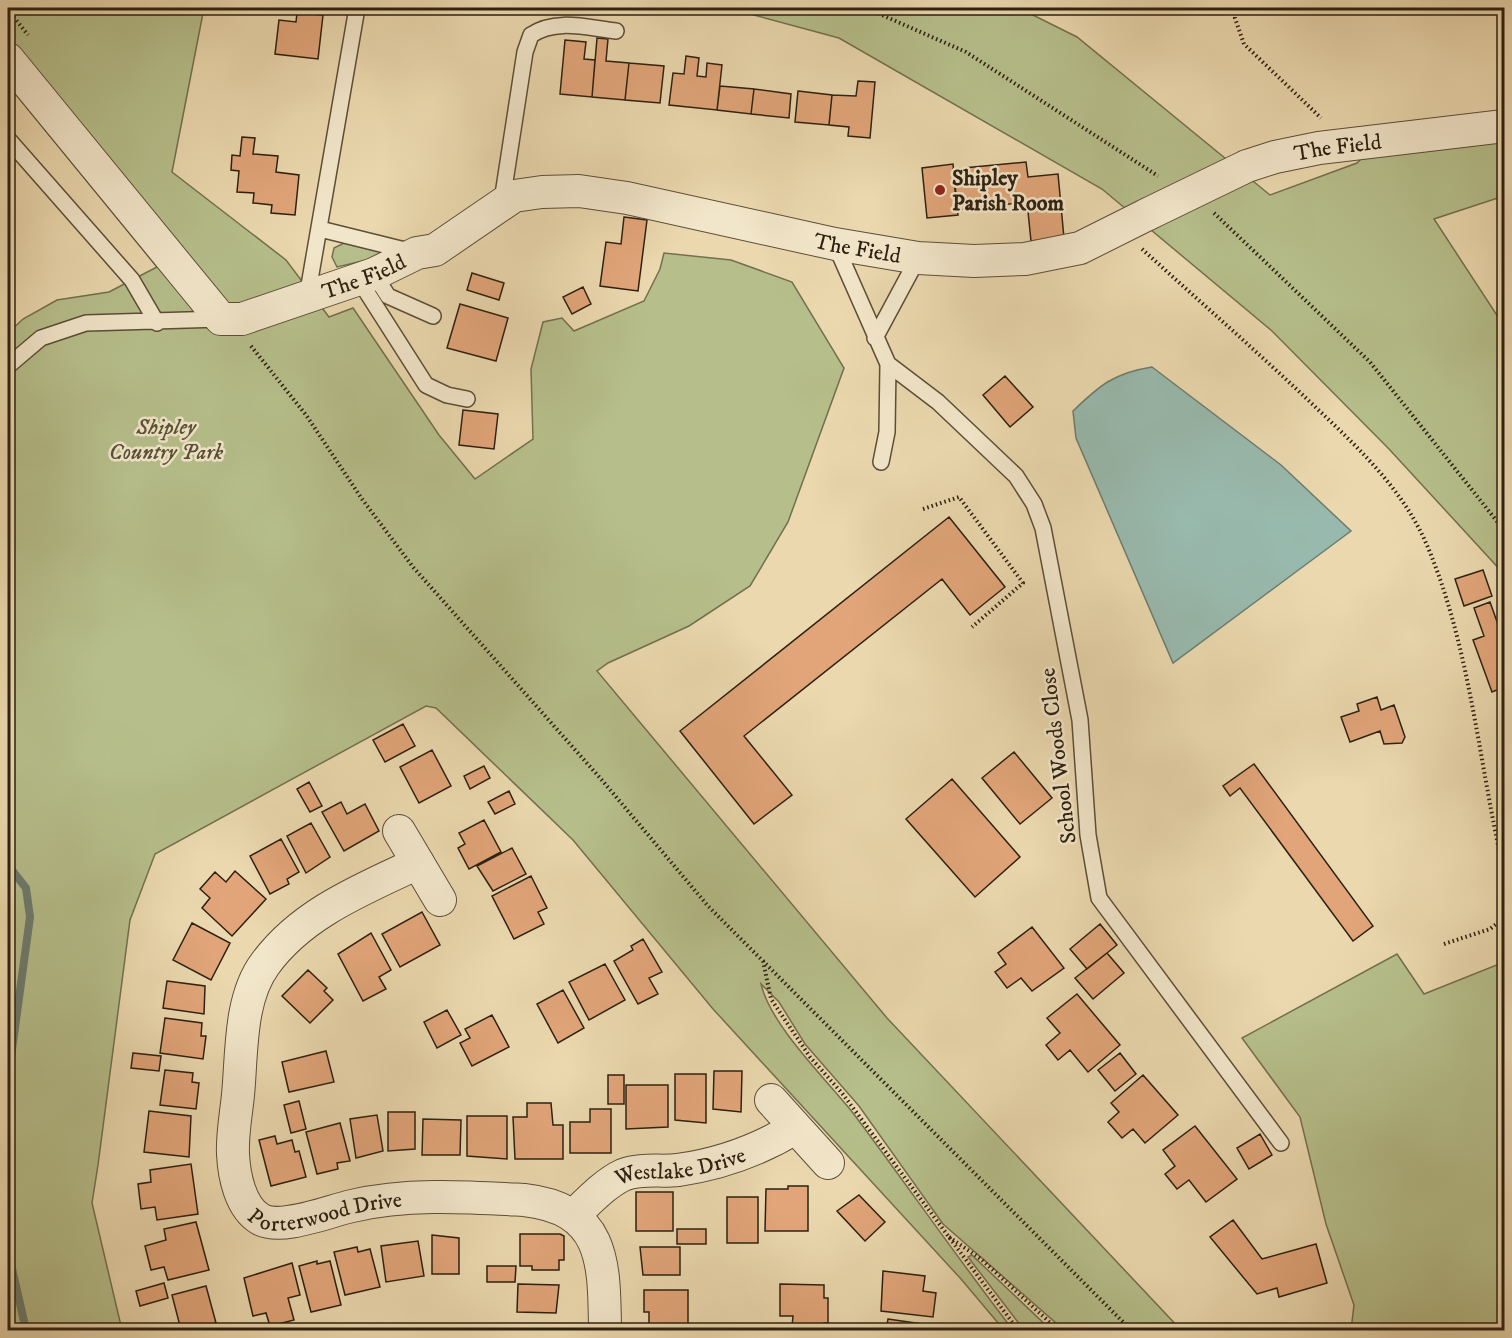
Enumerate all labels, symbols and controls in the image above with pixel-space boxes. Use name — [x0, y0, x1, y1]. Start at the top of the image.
street label: The Field — [1292, 129, 1383, 168]
place label: Shipley Parish Room — [952, 165, 1065, 217]
marker: Shipley Parish Room — [933, 183, 947, 197]
street label: The Field — [811, 228, 903, 270]
street label: The Field — [319, 249, 411, 306]
park label: Shipley Country Park — [109, 414, 224, 466]
street label: School Woods Close — [1034, 666, 1083, 845]
street label: Westlake Drive — [610, 1142, 750, 1192]
street label: Porterwood Drive — [242, 1187, 403, 1238]

